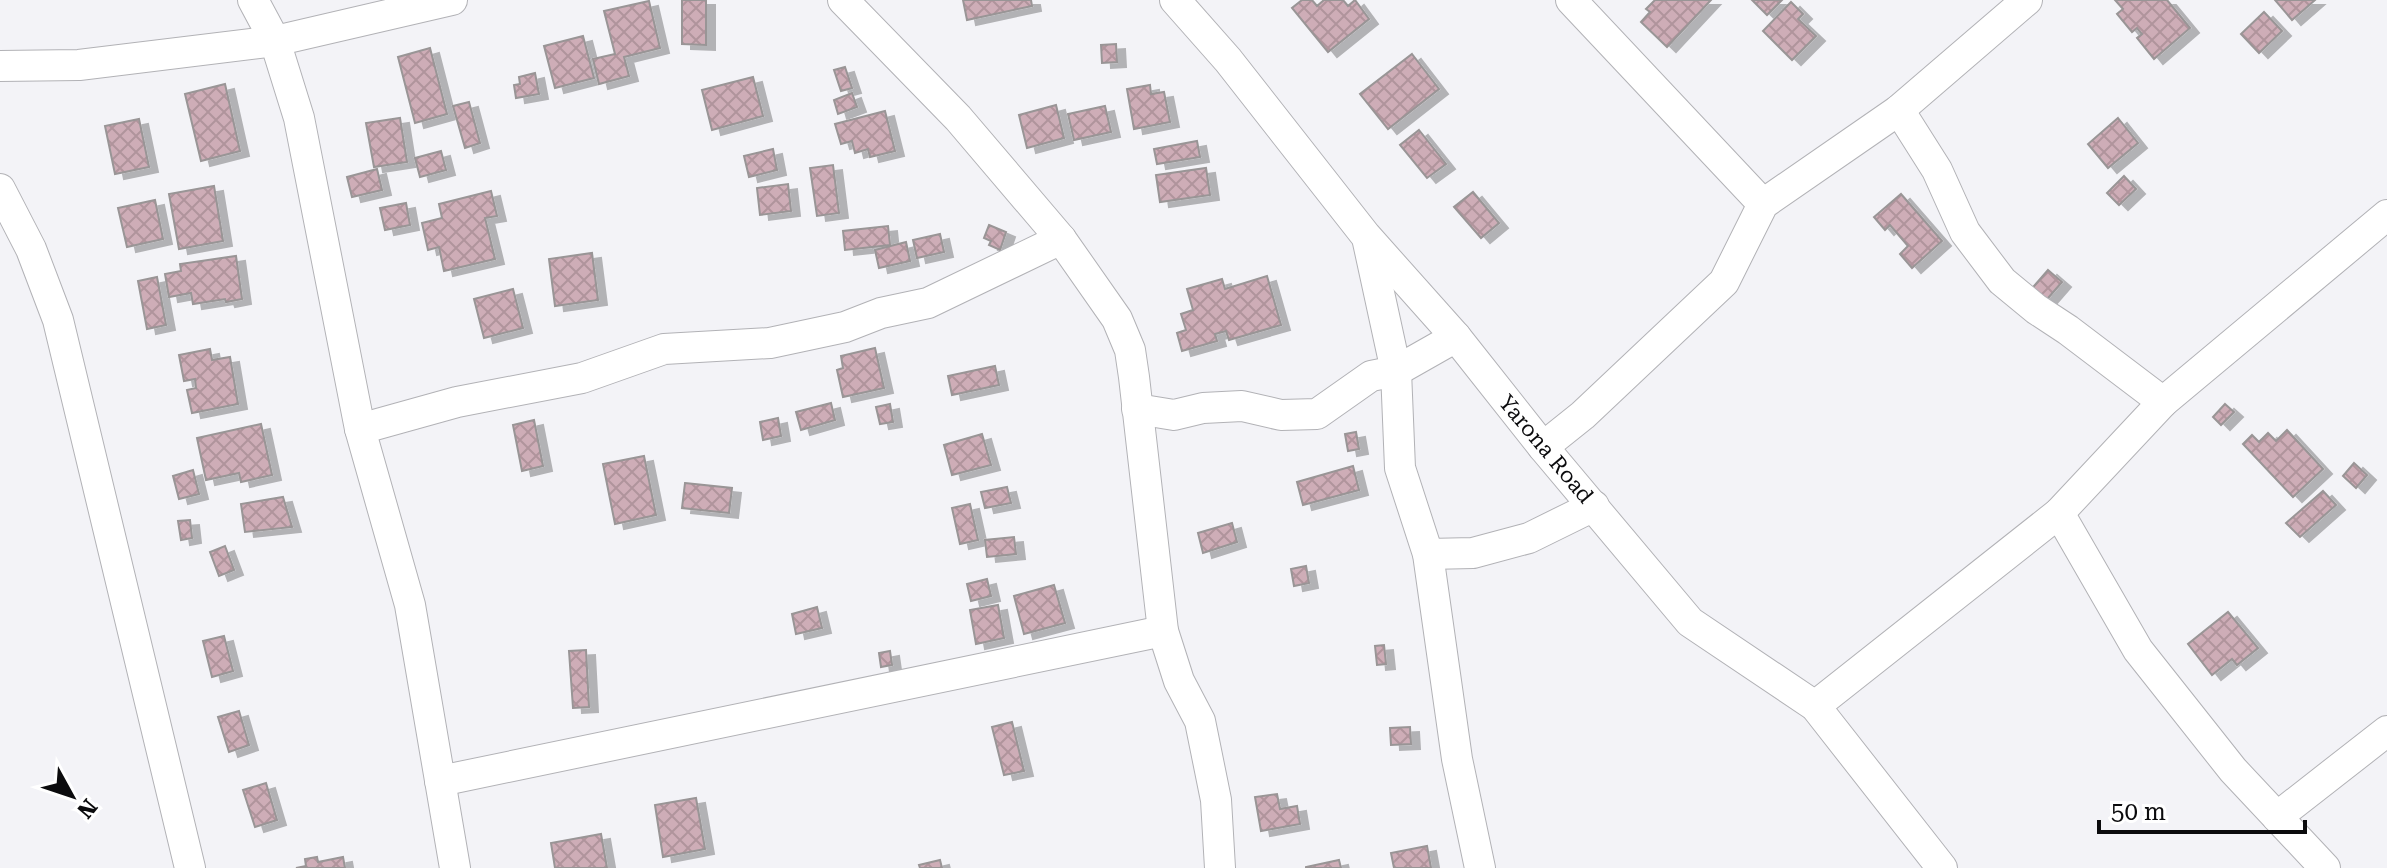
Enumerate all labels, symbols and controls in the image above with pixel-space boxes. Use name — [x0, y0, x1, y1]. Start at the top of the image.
street label: Yarona Road — [1494, 390, 1598, 508]
north arrow — [32, 756, 112, 836]
scale bar — [2099, 784, 2305, 834]
text: N — [72, 794, 102, 823]
text: 50 m — [2111, 798, 2166, 826]

